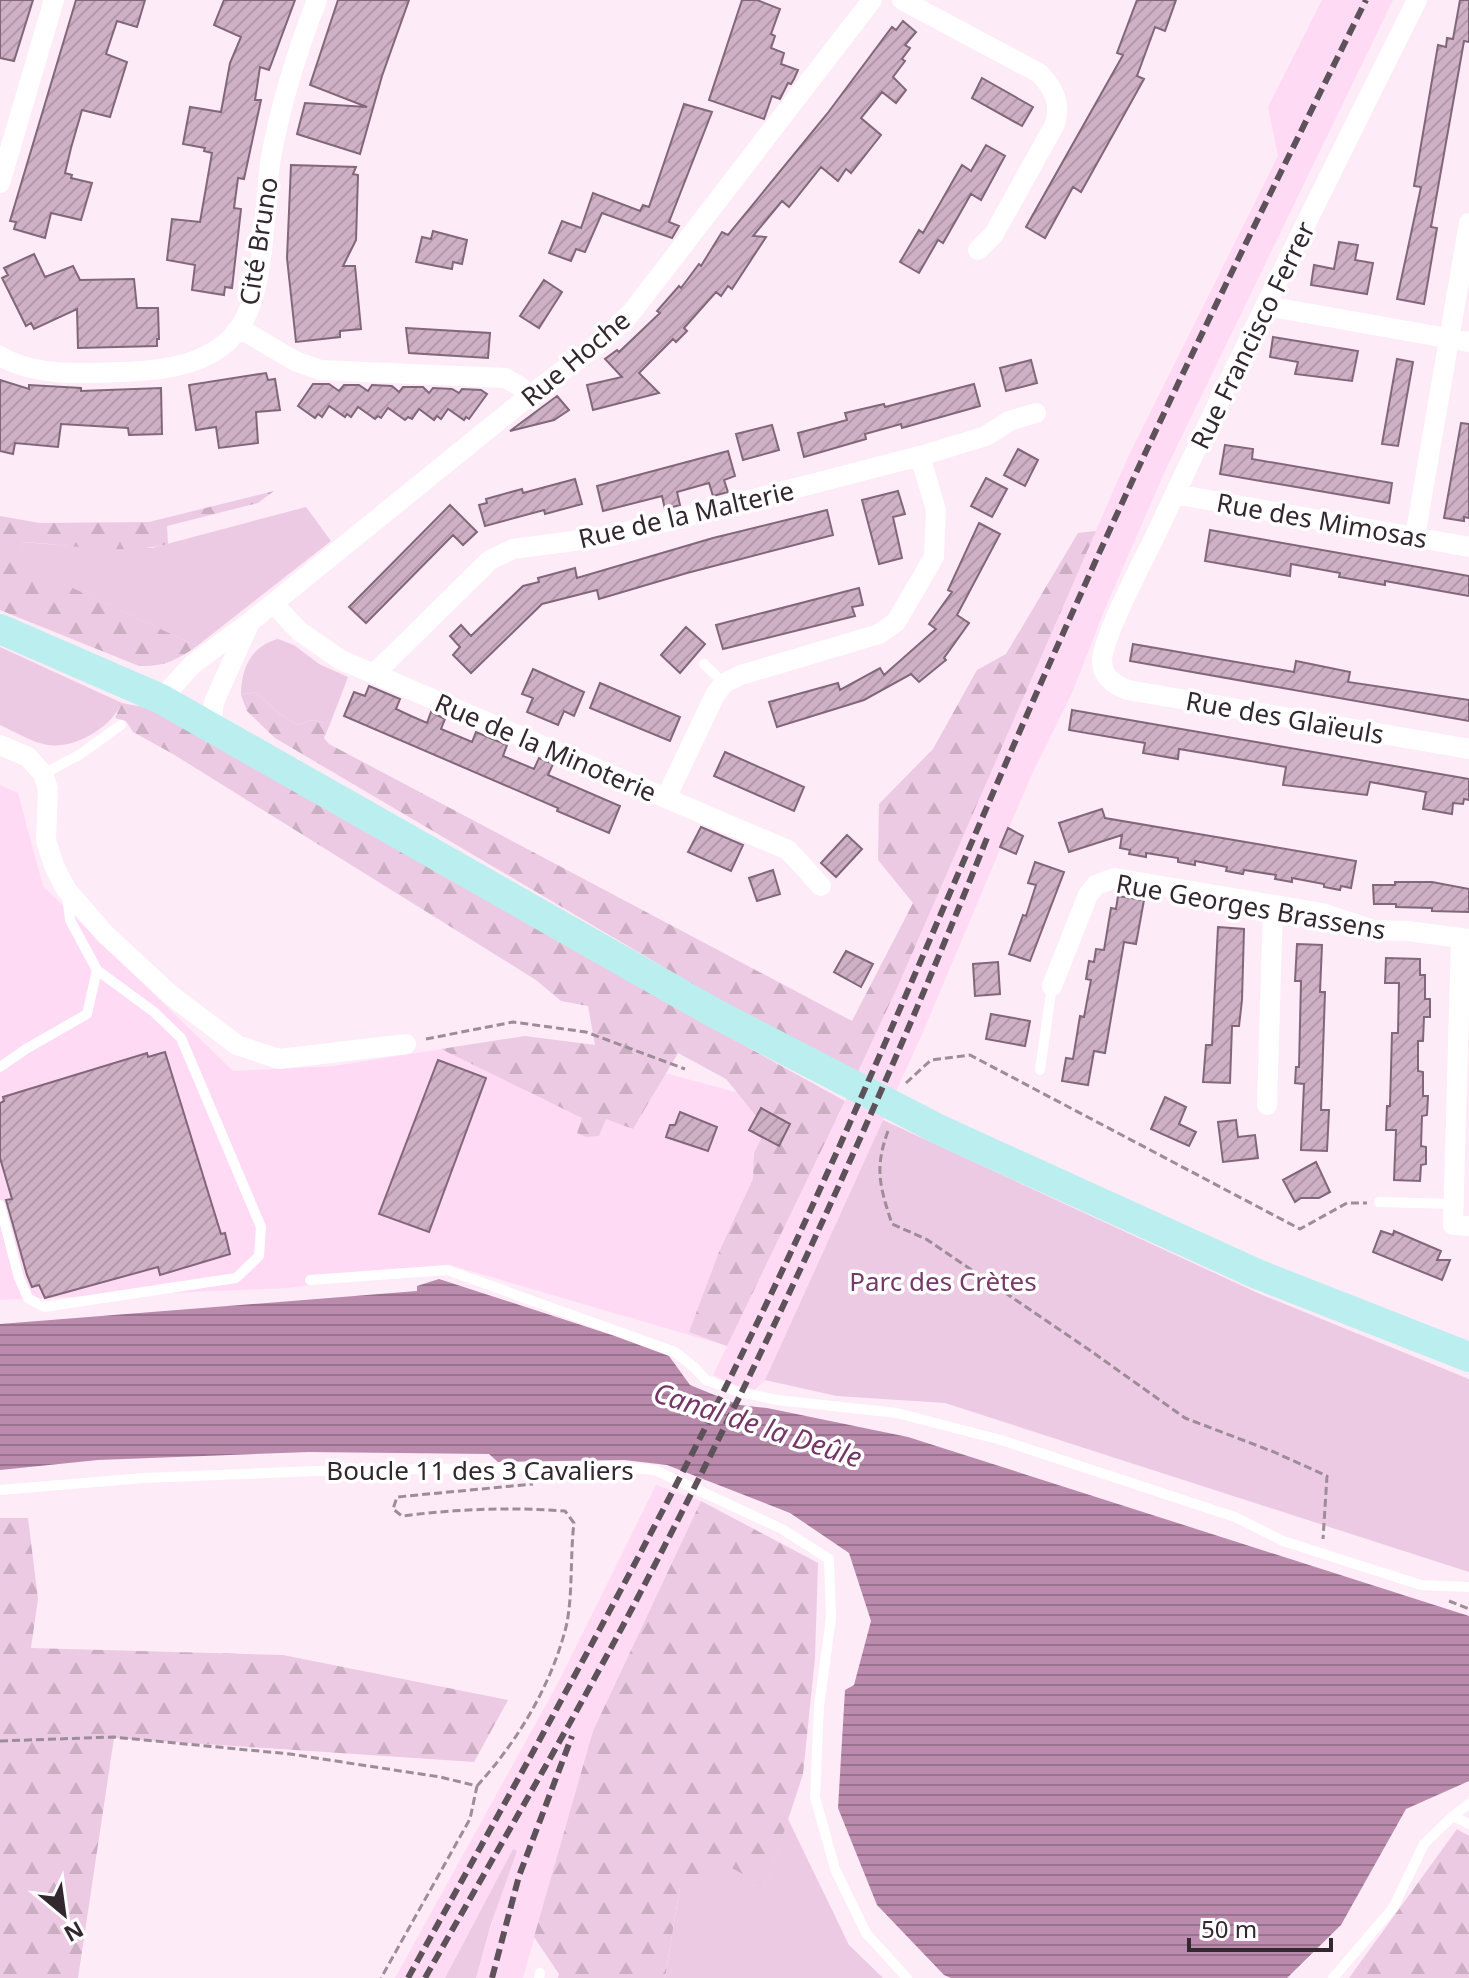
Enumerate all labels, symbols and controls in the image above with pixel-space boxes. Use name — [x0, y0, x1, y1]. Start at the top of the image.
street label: Cité Bruno — [230, 174, 286, 308]
street label: Rue Francisco Ferrer — [1181, 215, 1323, 455]
street label: Rue Hoche — [513, 302, 637, 414]
street label: Rue de la Malterie — [575, 472, 797, 556]
street label: Rue des Mimosas — [1214, 484, 1430, 556]
street label: Rue des Glaïeuls — [1183, 682, 1387, 752]
street label: Rue de la Minoterie — [430, 684, 662, 810]
street label: Rue Georges Brassens — [1113, 865, 1389, 947]
park label: Parc des Crètes — [849, 1263, 1037, 1299]
water label: Canal de la Deûle — [649, 1372, 867, 1476]
street label: Boucle 11 des 3 Cavaliers — [326, 1452, 634, 1488]
north arrow — [24, 1874, 104, 1954]
scale bar — [1189, 1902, 1331, 1952]
text: 50 m — [1201, 1912, 1257, 1945]
text: N — [59, 1915, 89, 1950]

